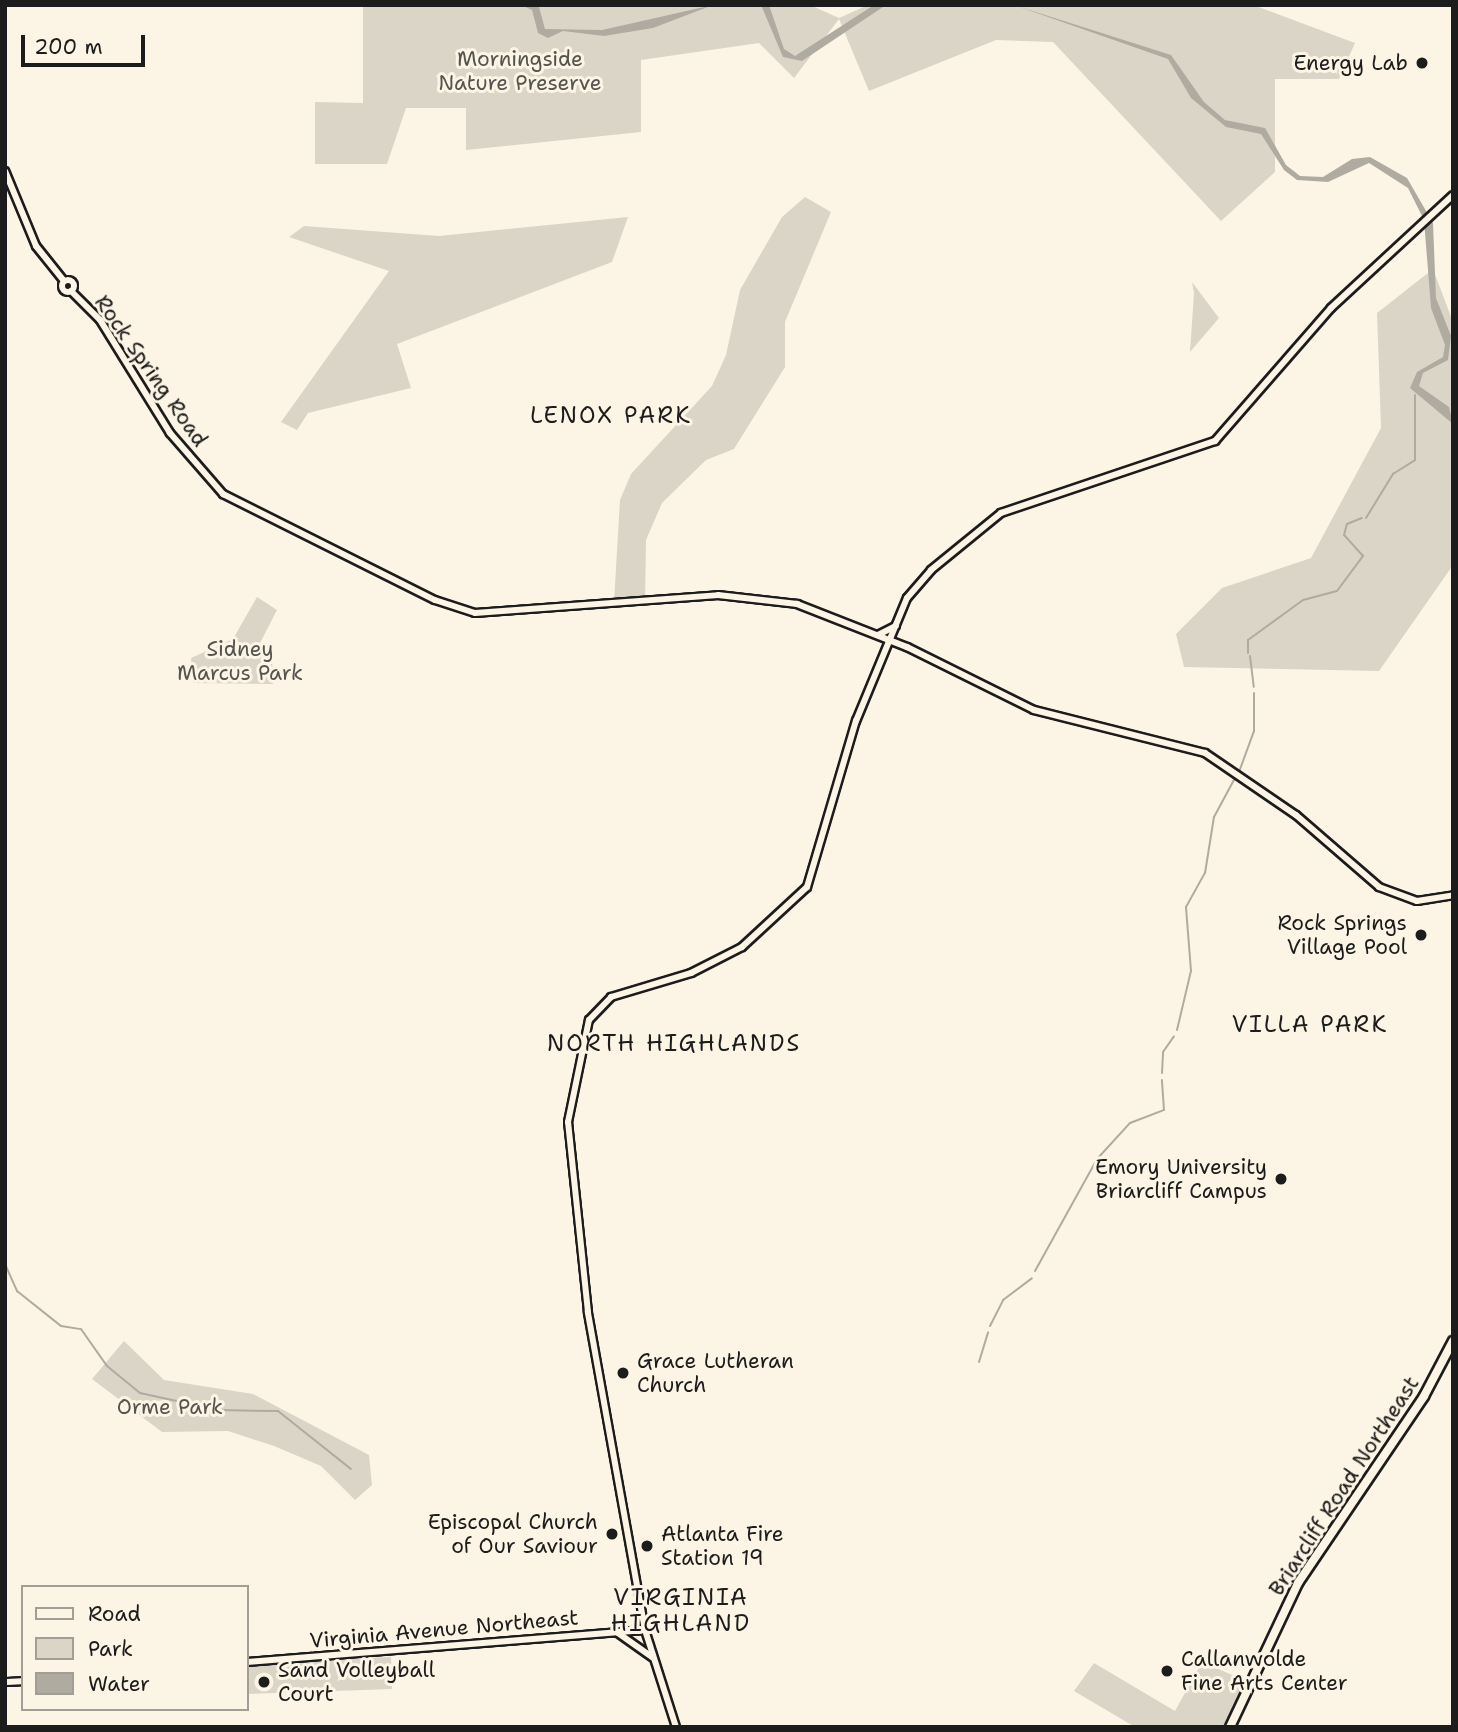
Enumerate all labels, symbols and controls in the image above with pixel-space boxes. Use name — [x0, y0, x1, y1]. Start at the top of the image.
scale bar — [24, 21, 149, 65]
text: 200 m — [34, 33, 103, 61]
park label: Morningside Nature Preserve — [438, 46, 602, 96]
place label: Energy Lab — [1293, 50, 1408, 76]
marker: Energy Lab — [1414, 55, 1430, 71]
street label: Rock Spring Road — [89, 290, 213, 452]
district label: LENOX PARK — [531, 401, 691, 429]
park label: Sidney Marcus Park — [177, 636, 303, 686]
place label: Rock Springs Village Pool — [1278, 910, 1407, 960]
marker: Rock Springs Village Pool — [1413, 927, 1429, 943]
district label: VILLA PARK — [1233, 1010, 1387, 1038]
district label: NORTH HIGHLANDS — [549, 1029, 799, 1057]
place label: Emory University Briarcliff Campus — [1095, 1154, 1267, 1204]
marker: Emory University Briarcliff Campus — [1273, 1171, 1289, 1187]
place label: Grace Lutheran Church — [637, 1348, 794, 1398]
marker: Grace Lutheran Church — [615, 1365, 631, 1381]
street label: Briarcliff Road Northeast — [1264, 1372, 1424, 1600]
park label: Orme Park — [117, 1394, 223, 1420]
place label: Episcopal Church of Our Saviour — [428, 1509, 598, 1559]
place label: Atlanta Fire Station 19 — [661, 1521, 784, 1571]
marker: Episcopal Church of Our Saviour — [604, 1526, 620, 1542]
marker: Atlanta Fire Station 19 — [639, 1538, 655, 1554]
district label: VIRGINIA HIGHLAND — [612, 1583, 750, 1637]
legend — [21, 1585, 248, 1711]
text: Road — [88, 1600, 141, 1628]
street label: Virginia Avenue Northeast — [308, 1605, 580, 1653]
text: Park — [88, 1635, 133, 1663]
place label: Callanwolde Fine Arts Center — [1181, 1646, 1348, 1696]
place label: Sand Volleyball Court — [278, 1657, 435, 1707]
marker: Callanwolde Fine Arts Center — [1159, 1663, 1175, 1679]
text: Water — [88, 1670, 150, 1698]
marker: Sand Volleyball Court — [256, 1674, 272, 1690]

